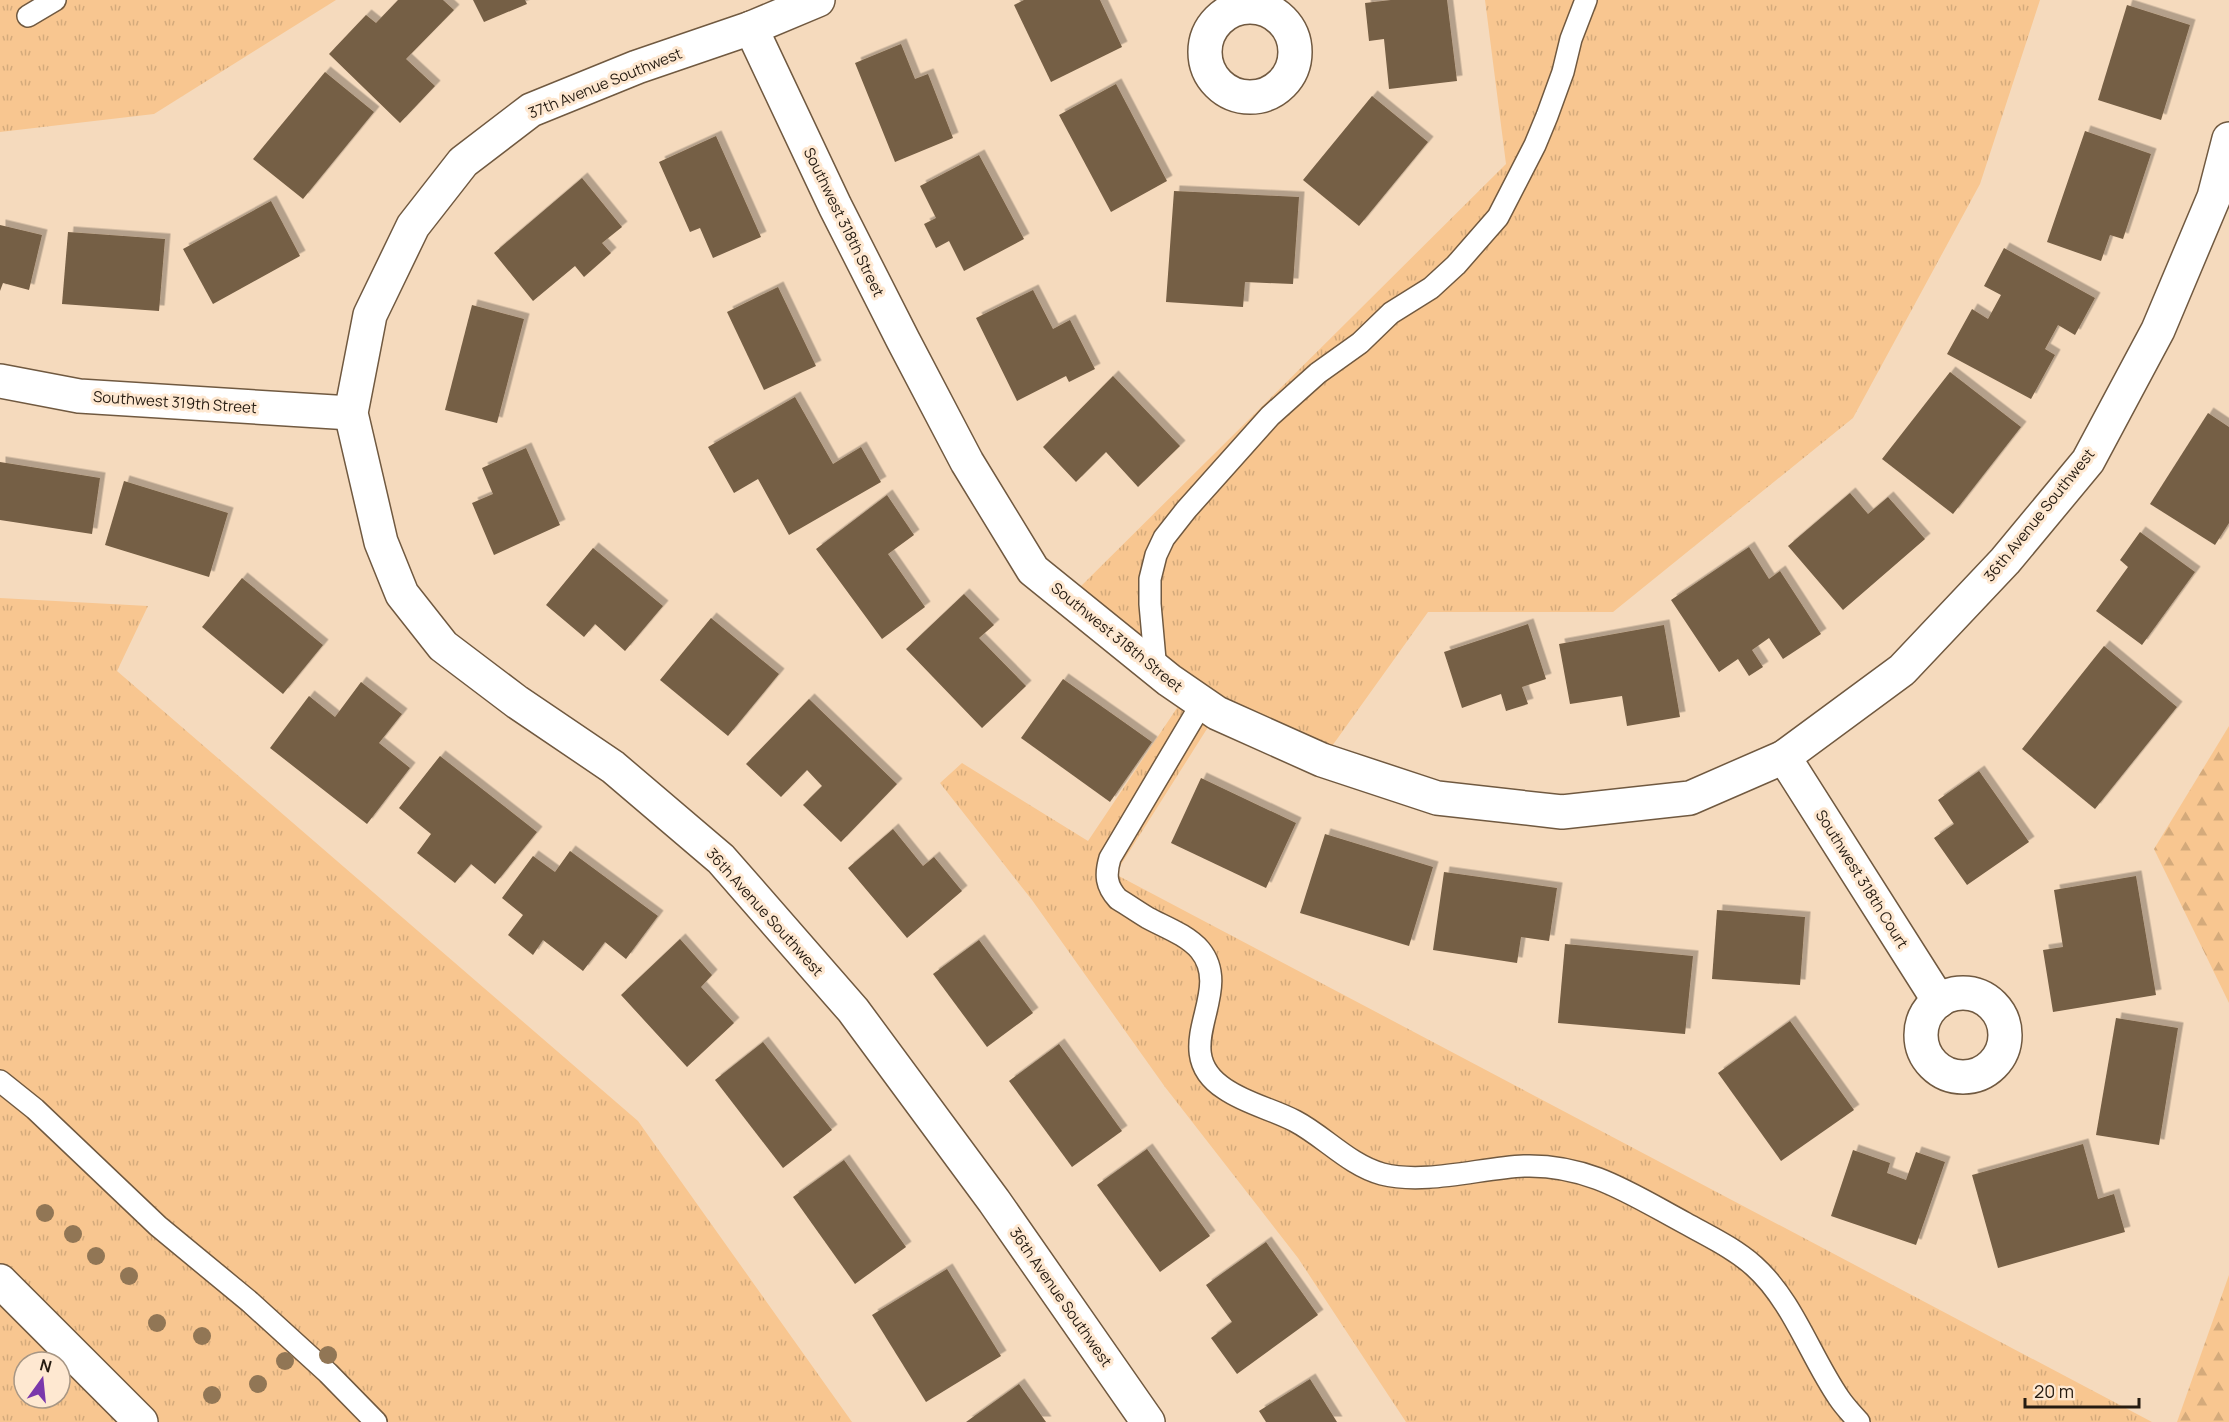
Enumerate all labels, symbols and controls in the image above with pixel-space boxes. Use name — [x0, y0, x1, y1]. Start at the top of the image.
street label: 37th Avenue Southwest — [525, 43, 685, 123]
street label: Southwest 318th Street — [799, 144, 889, 300]
street label: Southwest 319th Street — [92, 386, 258, 418]
street label: 36th Avenue Southwest — [1979, 444, 2099, 586]
street label: Southwest 318th Street — [1047, 577, 1187, 697]
street label: Southwest 318th Court — [1811, 806, 1913, 952]
street label: 36th Avenue Southwest — [702, 843, 828, 981]
street label: 36th Avenue Southwest — [1005, 1223, 1117, 1371]
north arrow — [12, 1350, 72, 1410]
text: N — [37, 1353, 54, 1378]
scale bar — [2025, 1371, 2139, 1409]
text: 20 m — [2034, 1379, 2074, 1403]

